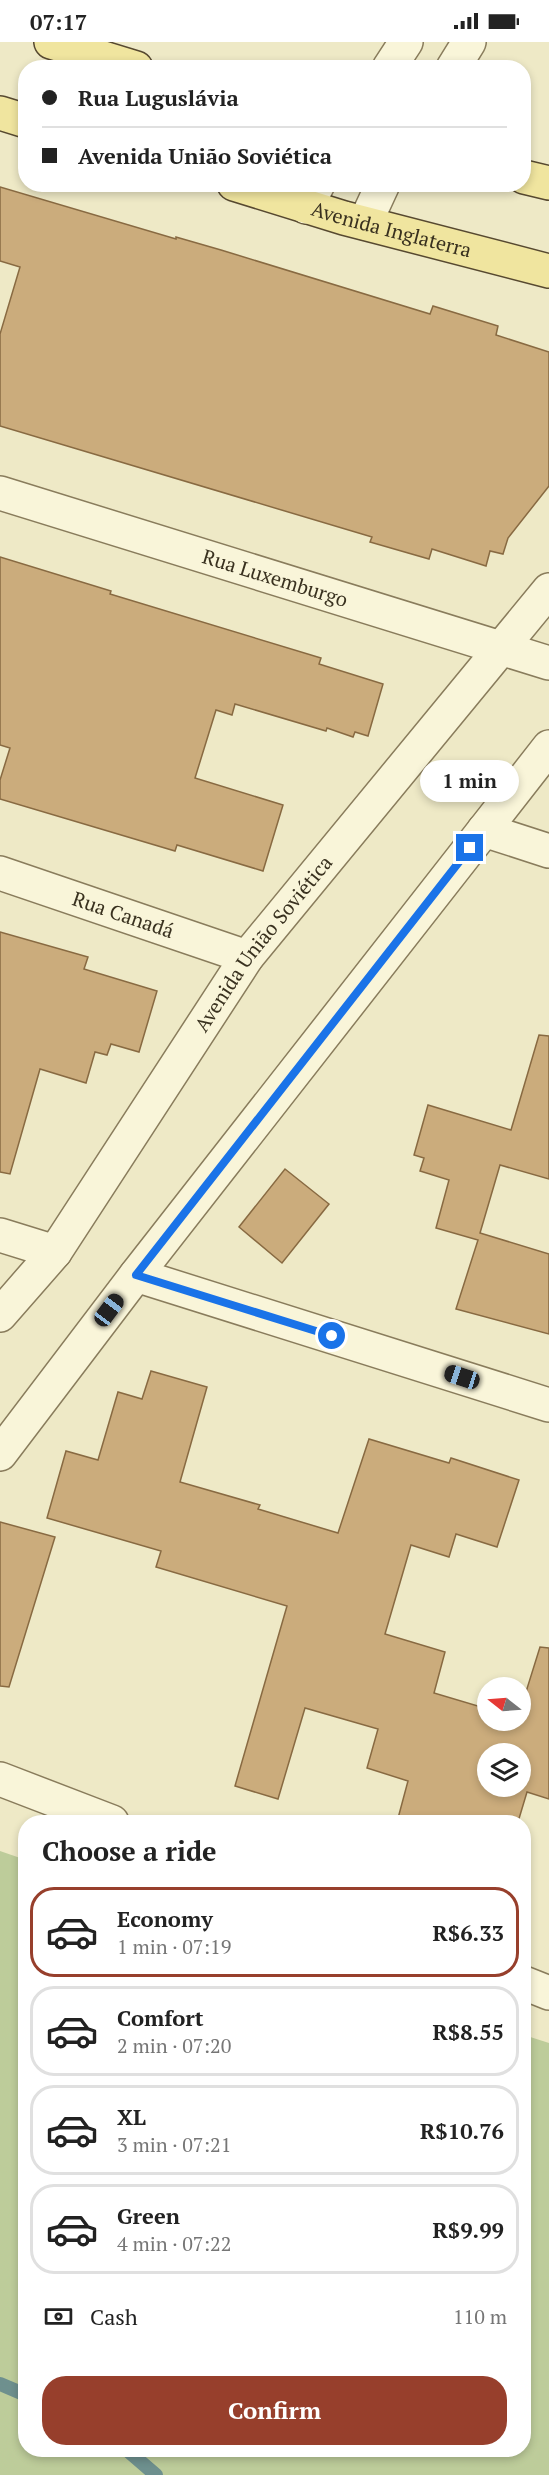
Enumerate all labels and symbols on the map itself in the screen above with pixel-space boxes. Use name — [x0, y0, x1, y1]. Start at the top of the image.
street label: Avenida Inglaterra — [308, 195, 475, 263]
street label: Rua Luxemburgo — [199, 543, 351, 613]
callout: 1 min — [420, 761, 520, 803]
route end — [456, 834, 483, 861]
street label: Avenida União Soviética — [188, 850, 338, 1037]
street label: Rua Canadá — [69, 885, 177, 944]
car — [91, 1290, 127, 1330]
route start — [318, 1322, 345, 1349]
car — [442, 1363, 482, 1391]
north arrow — [477, 1677, 531, 1731]

